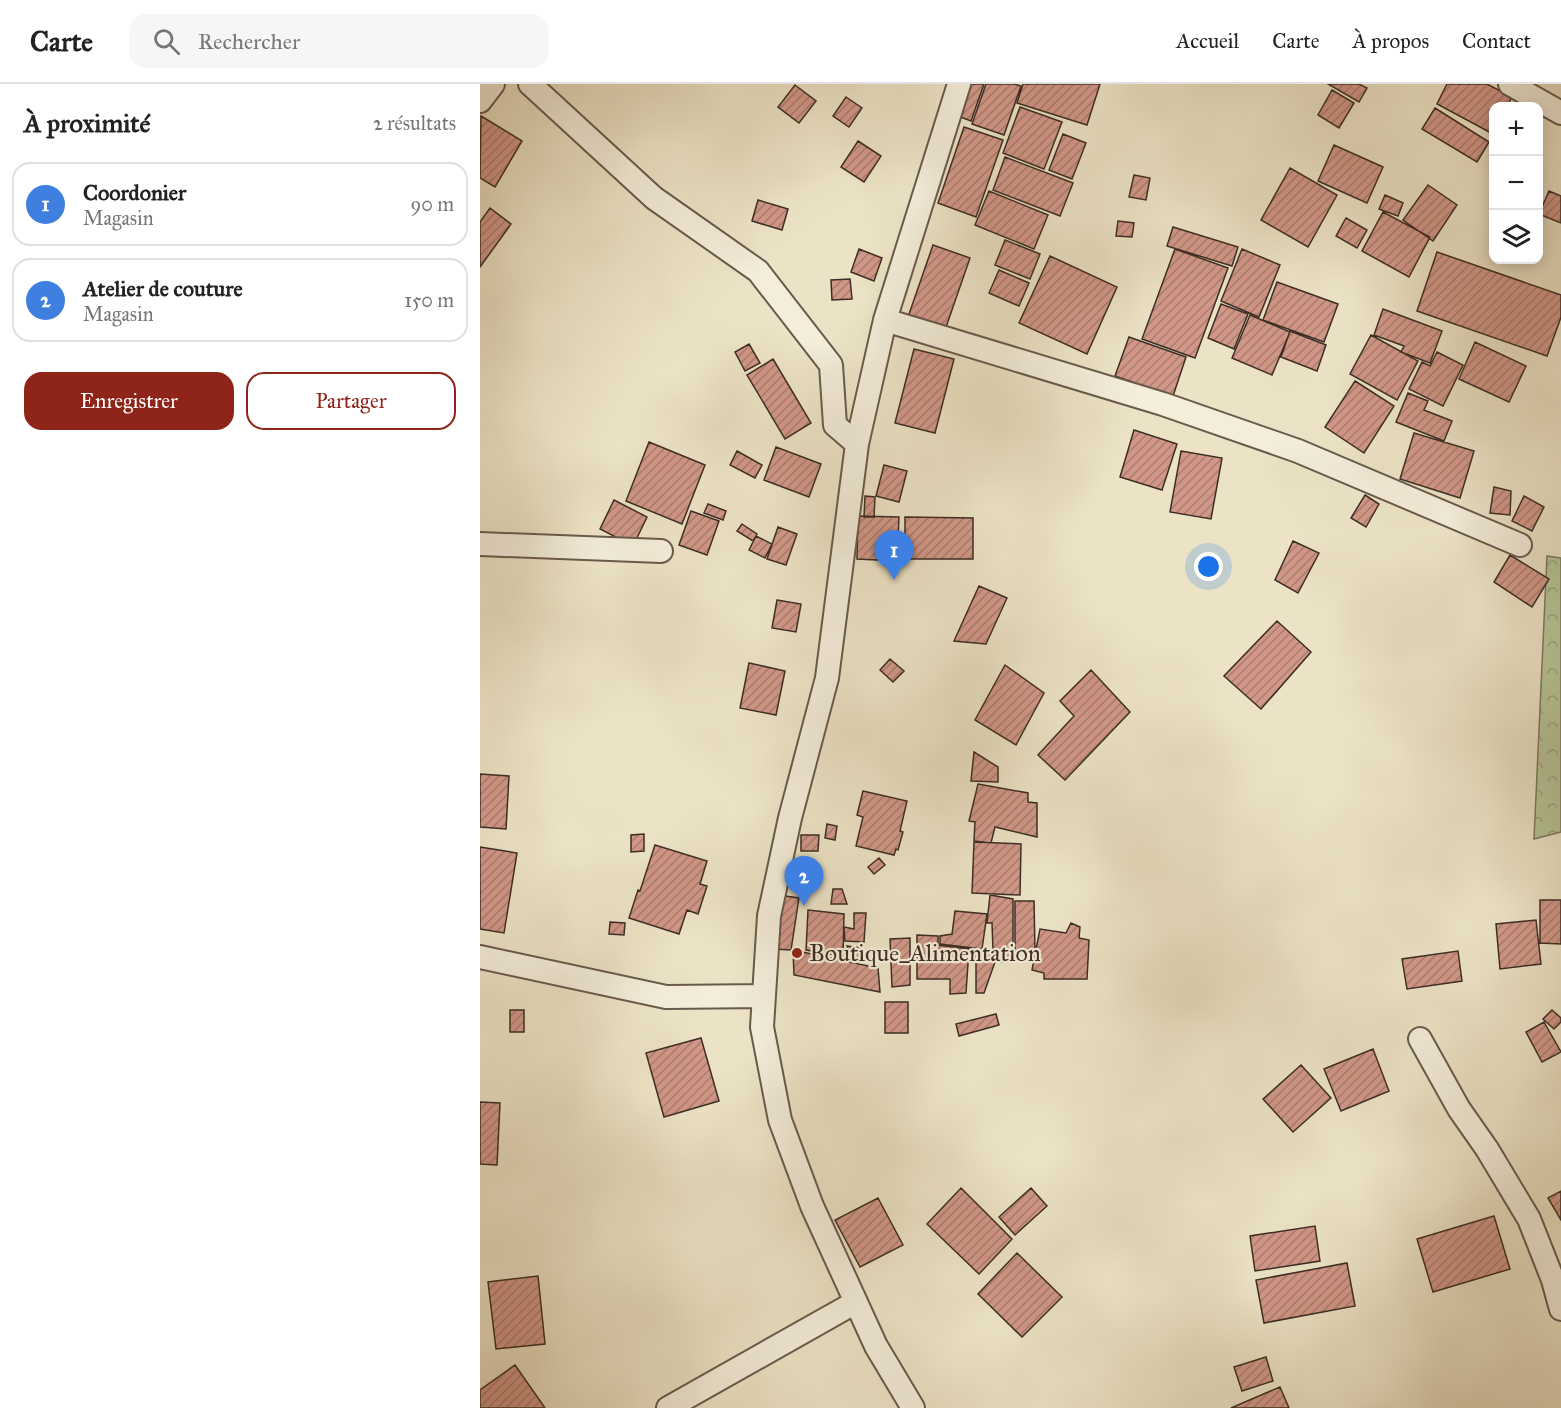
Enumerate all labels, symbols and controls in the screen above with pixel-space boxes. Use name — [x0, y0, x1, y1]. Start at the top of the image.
search box — [129, 14, 549, 68]
text: Carte — [30, 24, 93, 59]
icon: search — [150, 25, 183, 58]
text: Rechercher — [198, 28, 300, 55]
text: Accueil — [1176, 28, 1239, 54]
text: Carte — [1272, 28, 1320, 54]
text: À propos — [1353, 28, 1429, 54]
text: Contact — [1462, 28, 1531, 54]
map controls — [1489, 102, 1543, 264]
button: + — [1489, 102, 1543, 156]
text: À proximité — [24, 107, 150, 139]
text: 2 résultats — [373, 111, 456, 135]
button: − — [1489, 156, 1543, 210]
text: Coordonier — [83, 179, 186, 206]
text: 1 — [42, 192, 49, 216]
text: 90 m — [411, 192, 454, 216]
text: Magasin — [83, 206, 153, 230]
button: layers — [1489, 210, 1543, 264]
text: Atelier de couture — [83, 275, 243, 302]
text: 2 — [41, 288, 50, 312]
text: 150 m — [404, 288, 454, 312]
text: Magasin — [83, 302, 153, 326]
button: Enregistrer — [24, 372, 234, 430]
button: Partager — [246, 372, 456, 430]
pin: 1 — [874, 530, 914, 580]
your location — [1194, 552, 1223, 581]
pin: 2 — [784, 856, 824, 906]
place label: Boutique_Alimentation — [809, 938, 1041, 968]
marker: Boutique_Alimentation — [790, 946, 804, 960]

